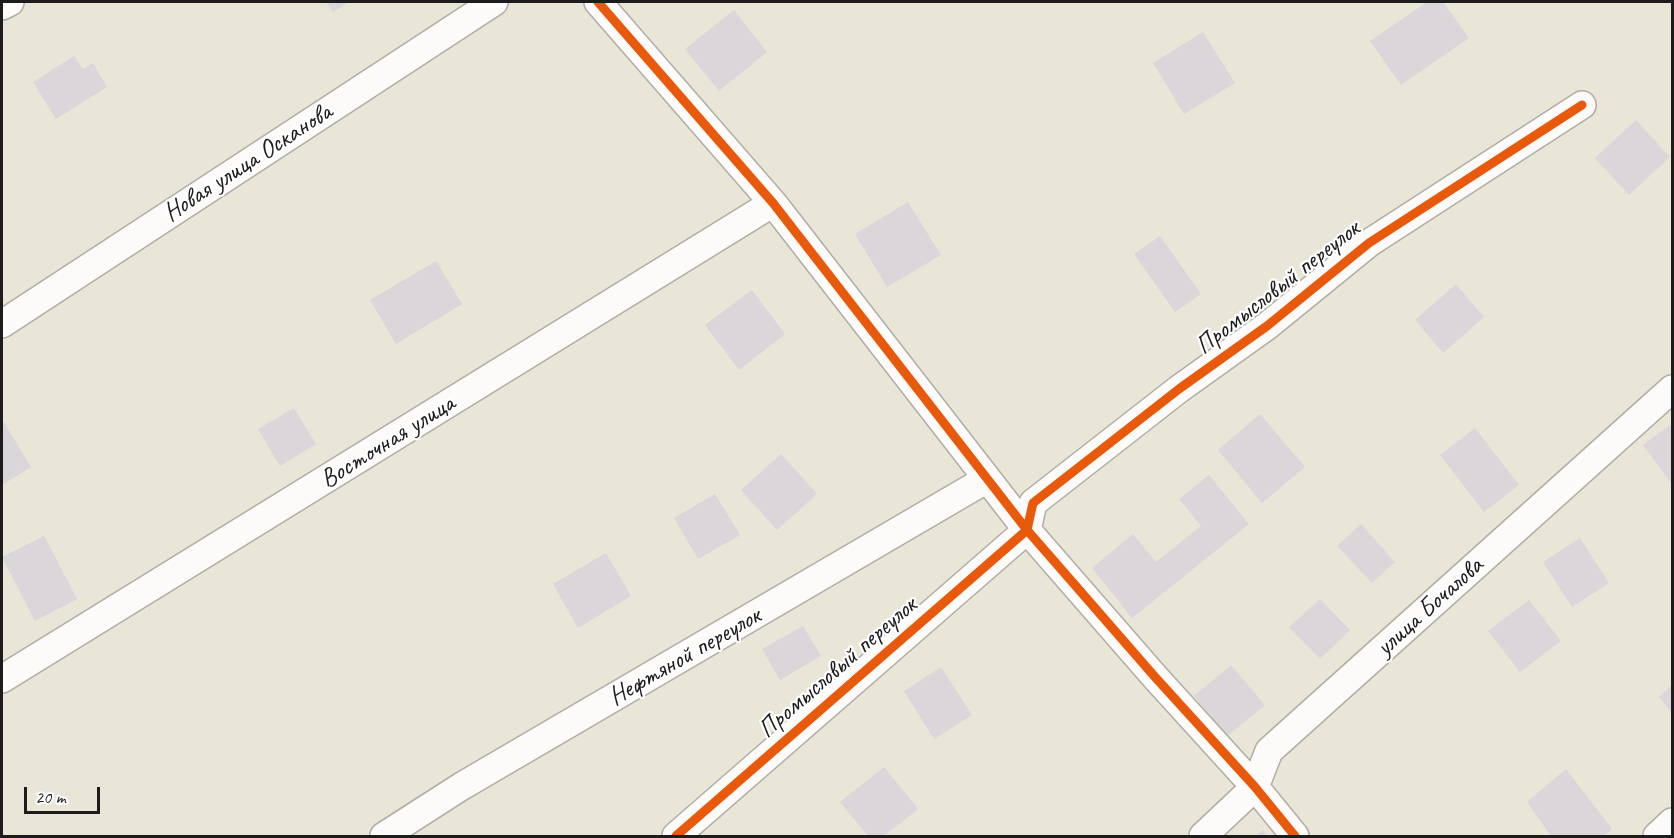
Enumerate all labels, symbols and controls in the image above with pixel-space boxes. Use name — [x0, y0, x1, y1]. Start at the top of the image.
street label: Новая улица Осканова — [158, 97, 338, 229]
street label: Промысловый переулок — [1189, 214, 1367, 362]
street label: Восточная улица — [315, 388, 461, 496]
street label: улица Бочалова — [1370, 551, 1490, 663]
street label: Промысловый переулок — [752, 591, 924, 745]
street label: Нефтяной переулок — [603, 601, 767, 713]
scale bar — [27, 775, 104, 813]
text: 20 m — [35, 786, 66, 808]

